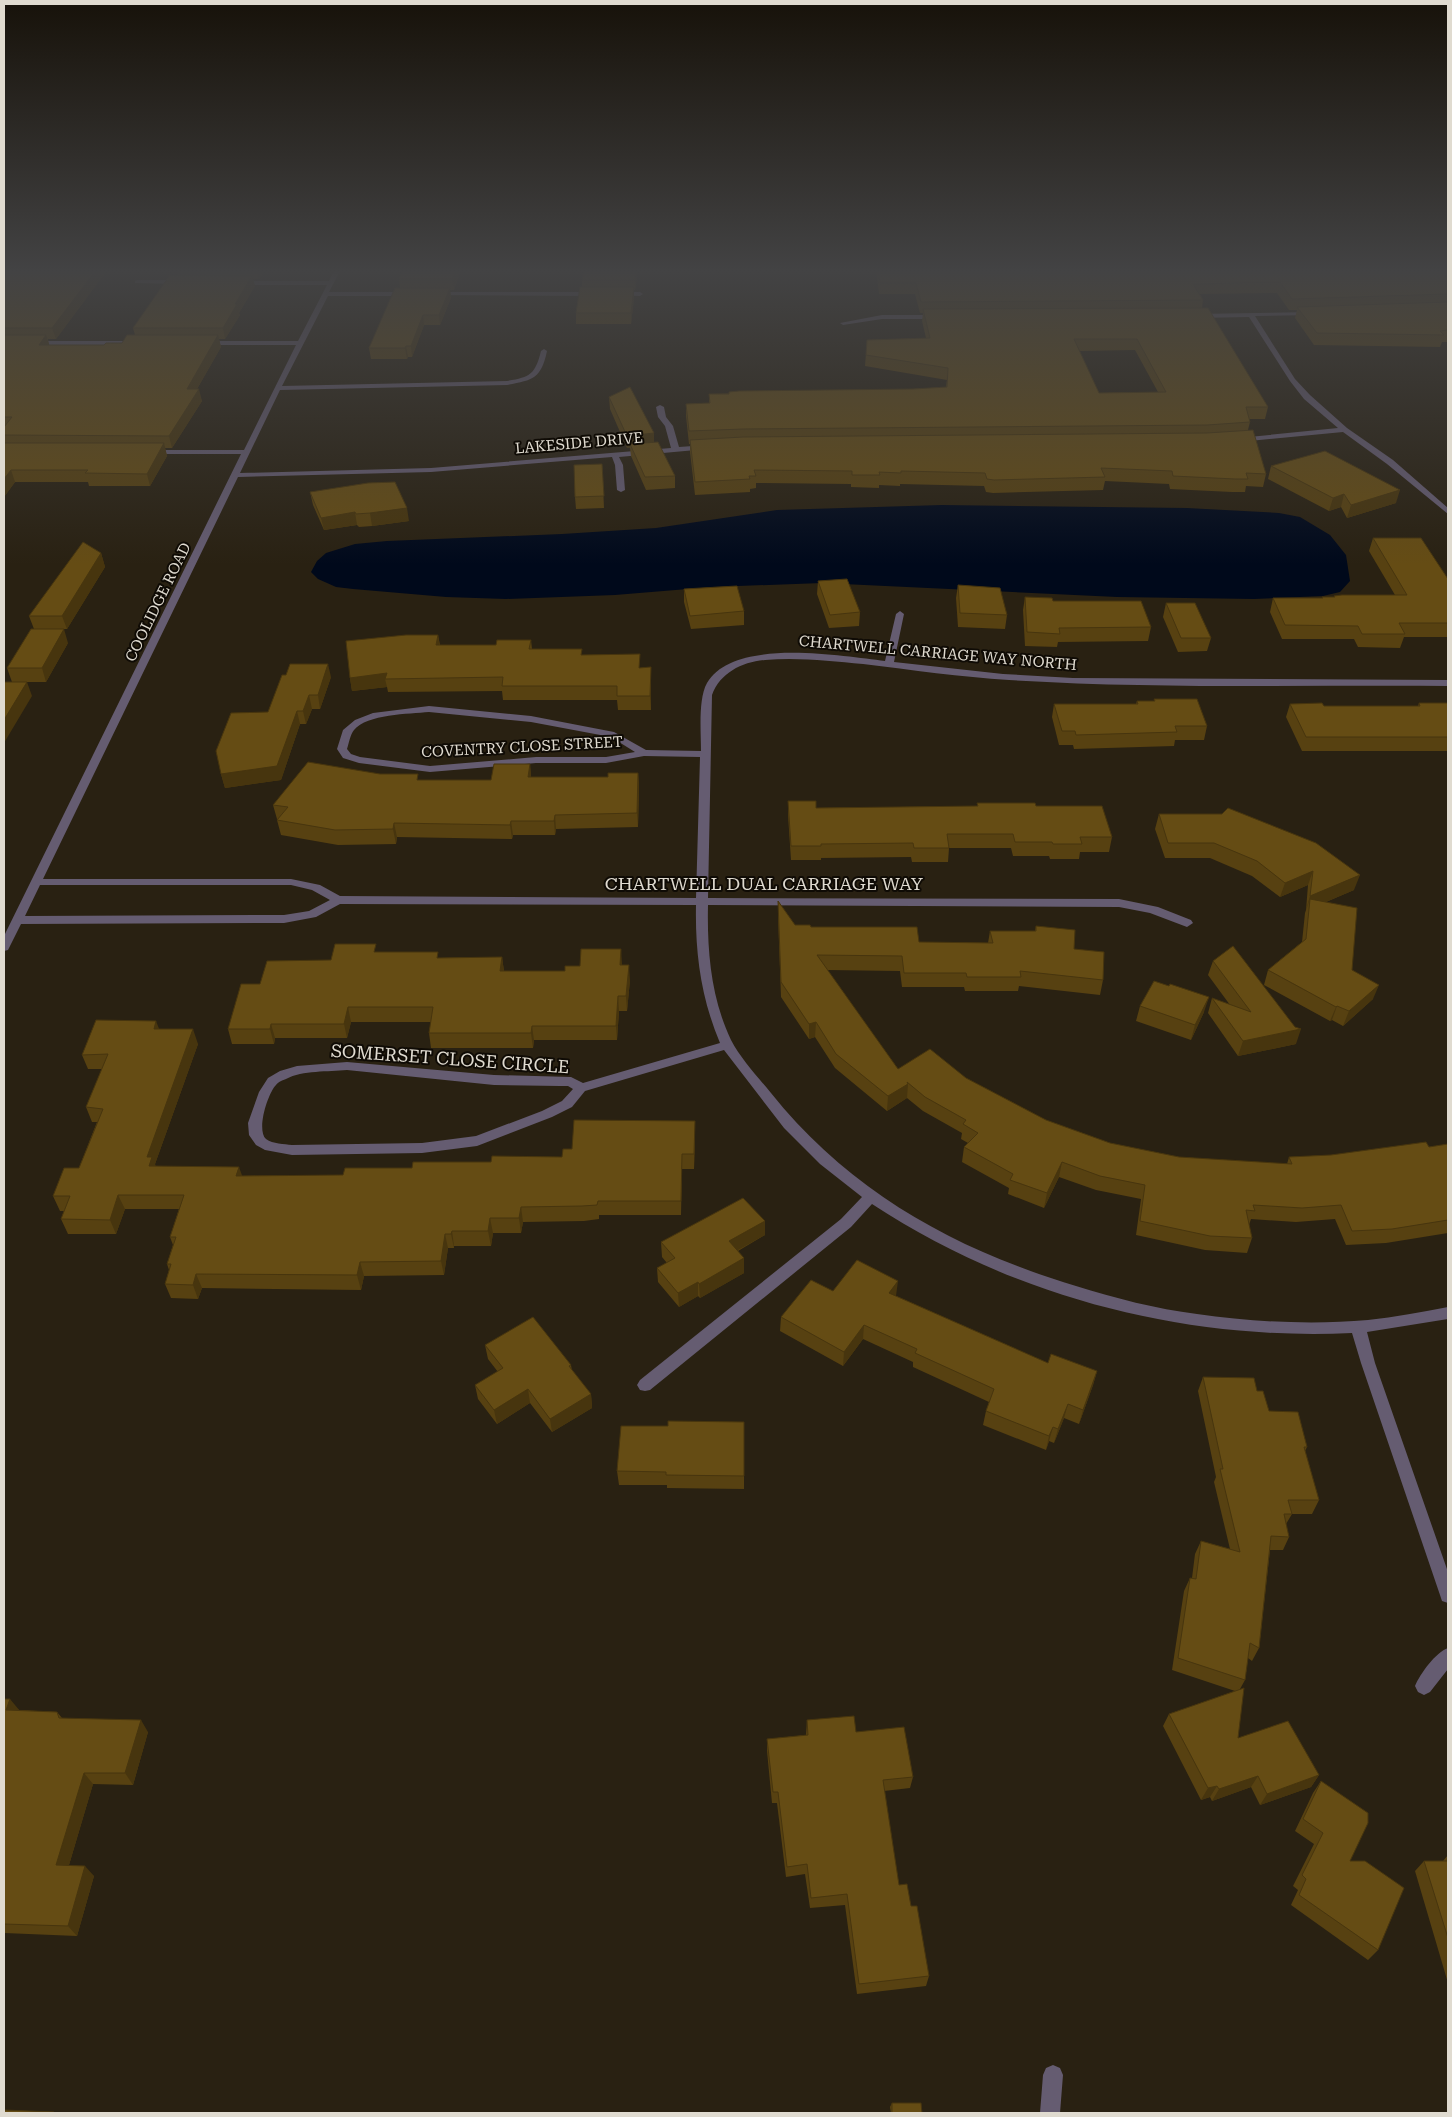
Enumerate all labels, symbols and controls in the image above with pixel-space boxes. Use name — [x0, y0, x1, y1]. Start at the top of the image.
street label: LAKESIDE DRIVE — [514, 428, 644, 458]
street label: COOLIDGE ROAD — [121, 540, 195, 664]
street label: CHARTWELL CARRIAGE WAY NORTH — [798, 632, 1078, 674]
street label: COVENTRY CLOSE STREET — [421, 733, 623, 761]
street label: CHARTWELL DUAL CARRIAGE WAY — [605, 873, 924, 894]
street label: SOMERSET CLOSE CIRCLE — [330, 1040, 570, 1077]

